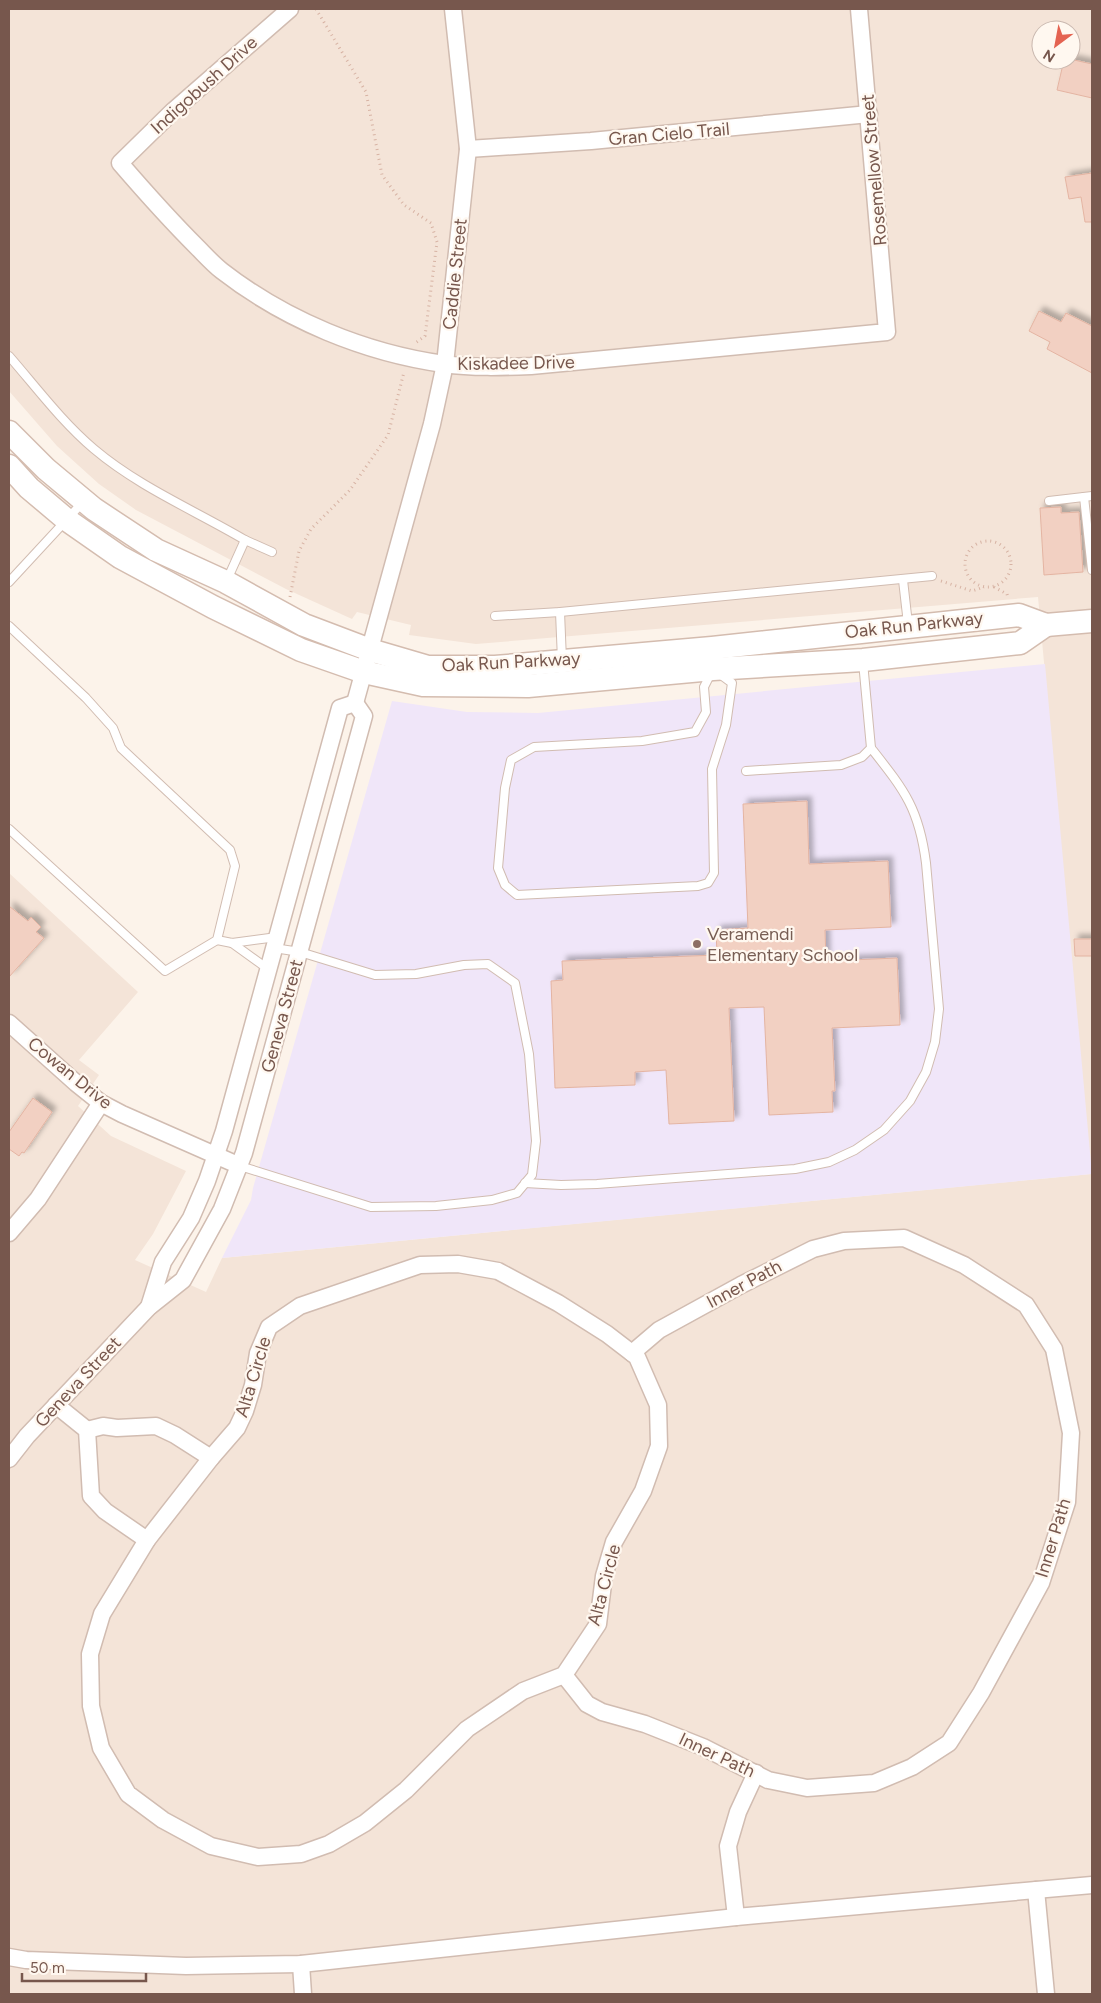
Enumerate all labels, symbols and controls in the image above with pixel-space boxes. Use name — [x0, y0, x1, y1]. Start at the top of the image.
north arrow — [1031, 20, 1081, 70]
street label: Indigobush Drive — [146, 31, 262, 139]
text: N — [1040, 46, 1058, 66]
street label: Rosemellow Street — [856, 93, 892, 247]
street label: Gran Cielo Trail — [607, 118, 731, 150]
street label: Caddie Street — [438, 217, 472, 331]
street label: Kiskadee Drive — [457, 351, 575, 375]
street label: Oak Run Parkway — [844, 607, 985, 643]
street label: Oak Run Parkway — [441, 647, 581, 677]
place label: Veramendi Elementary School — [707, 923, 858, 966]
marker: Veramendi Elementary School — [691, 938, 703, 950]
street label: Geneva Street — [256, 957, 308, 1075]
street label: Cowan Drive — [23, 1032, 117, 1114]
street label: Inner Path — [703, 1255, 785, 1313]
street label: Geneva Street — [30, 1332, 126, 1432]
street label: Alta Circle — [230, 1334, 276, 1420]
street label: Inner Path — [1031, 1496, 1075, 1580]
street label: Alta Circle — [583, 1542, 625, 1628]
street label: Inner Path — [675, 1728, 759, 1782]
scale bar — [22, 1950, 146, 1982]
text: 50 m — [30, 1959, 65, 1977]

